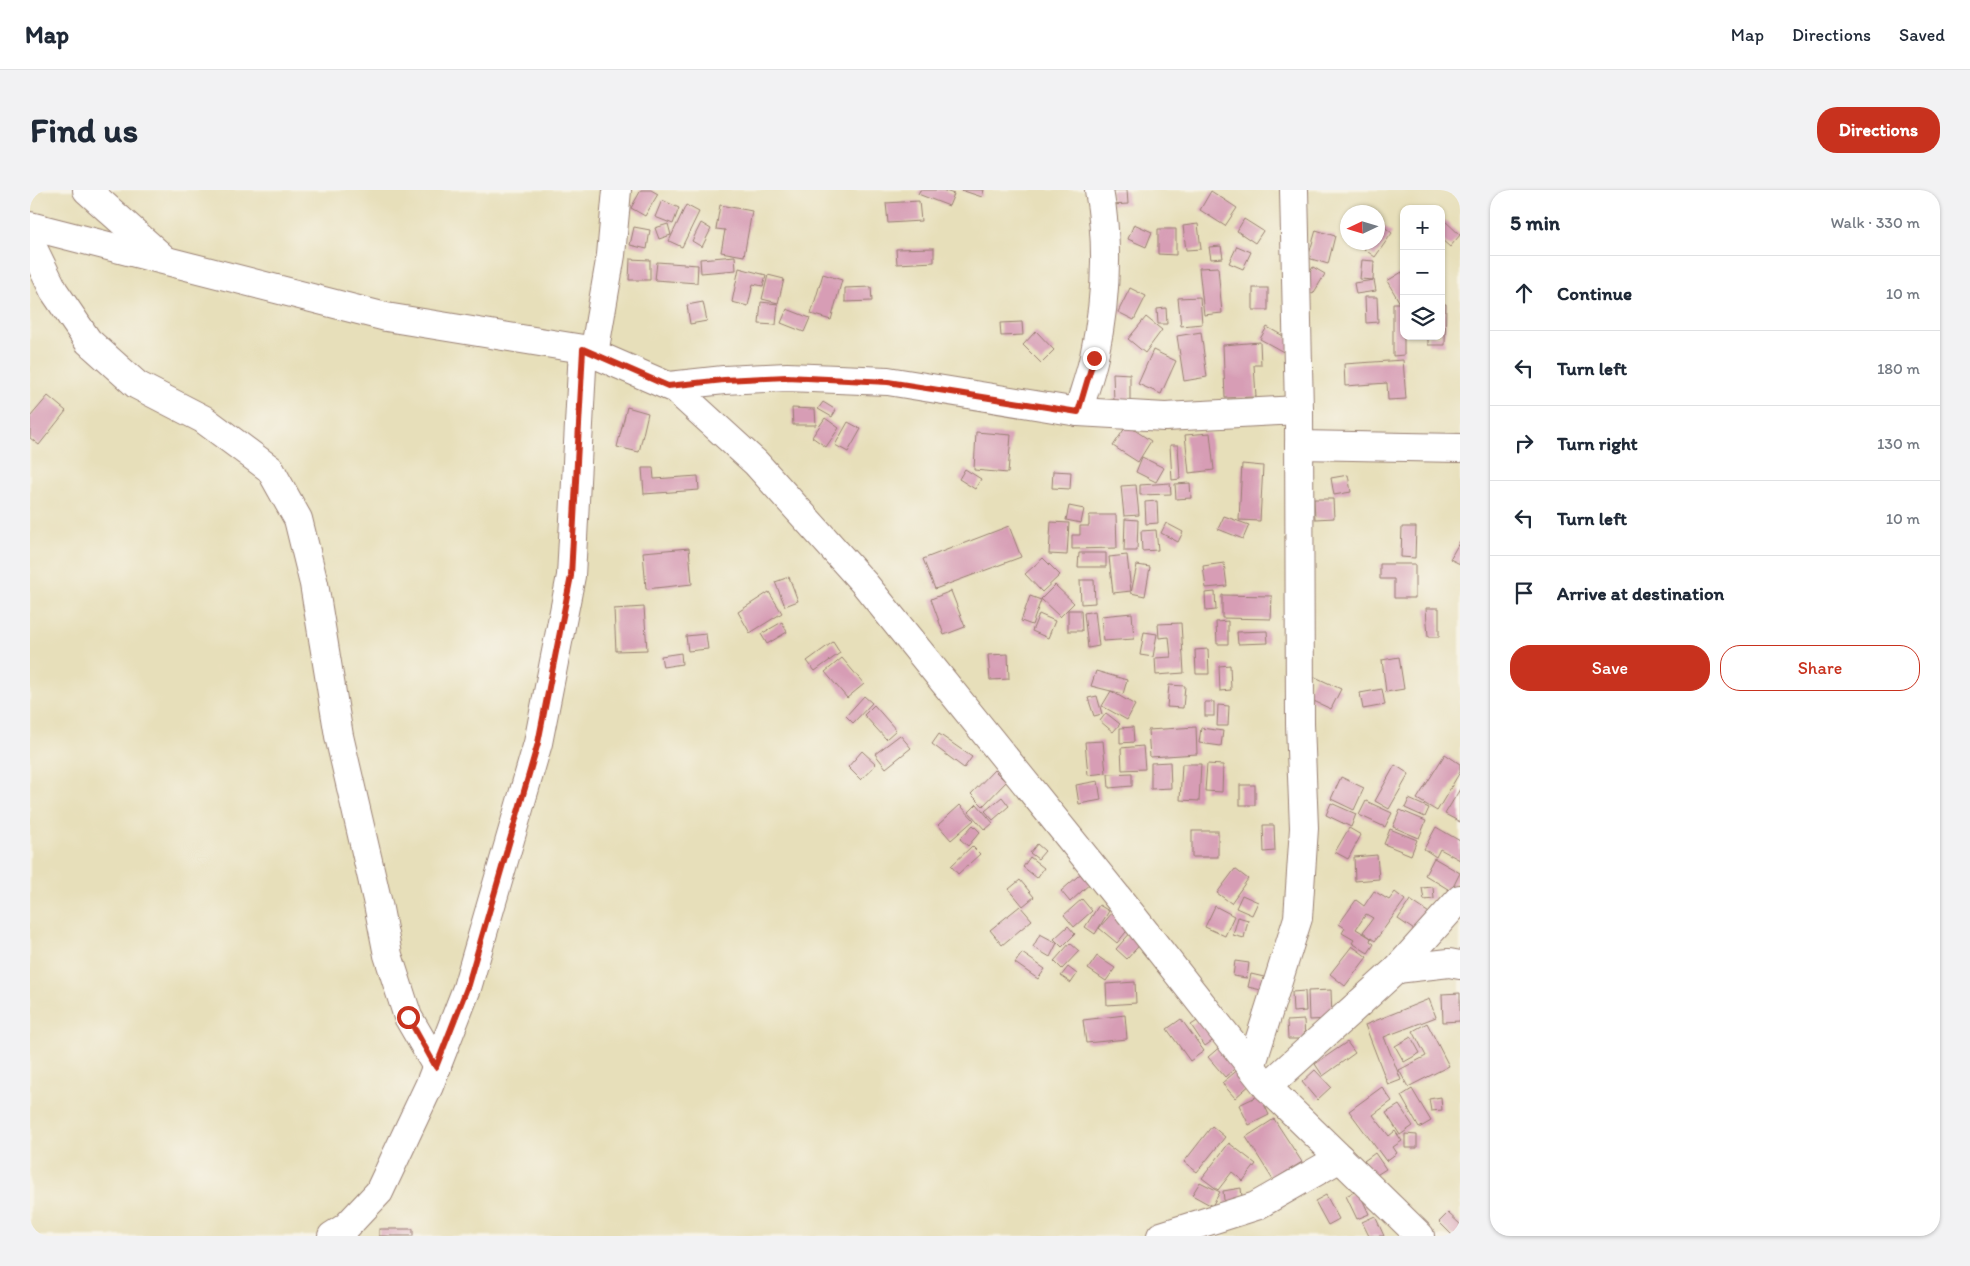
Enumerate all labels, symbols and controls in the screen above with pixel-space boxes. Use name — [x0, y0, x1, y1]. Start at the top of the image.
text: Map — [25, 20, 69, 49]
text: Map — [1731, 24, 1764, 46]
text: Directions — [1792, 24, 1871, 46]
text: Saved — [1899, 24, 1945, 46]
button: Directions — [1817, 107, 1940, 153]
text: Find us — [30, 109, 138, 151]
north arrow — [1340, 205, 1385, 250]
map controls — [1400, 205, 1445, 340]
button: + — [1400, 205, 1445, 250]
text: 5 min — [1510, 210, 1560, 235]
text: Walk · 330 m — [1830, 213, 1920, 232]
button: − — [1400, 250, 1445, 295]
icon: ahead — [1510, 279, 1538, 307]
text: Continue — [1557, 282, 1632, 305]
text: 10 m — [1886, 284, 1920, 303]
button: layers — [1400, 295, 1445, 340]
route end — [1083, 347, 1106, 370]
icon: left — [1510, 354, 1538, 382]
text: Turn left — [1557, 357, 1627, 380]
text: 180 m — [1877, 359, 1920, 378]
icon: right — [1510, 429, 1538, 457]
text: Turn right — [1557, 432, 1638, 455]
text: 130 m — [1877, 434, 1920, 453]
icon: left — [1510, 504, 1538, 532]
text: Turn left — [1557, 507, 1627, 530]
text: 10 m — [1886, 509, 1920, 528]
icon: arrive — [1510, 579, 1538, 607]
text: Arrive at destination — [1557, 582, 1724, 605]
button: Save — [1510, 645, 1710, 691]
button: Share — [1720, 645, 1920, 691]
route start — [397, 1006, 420, 1029]

